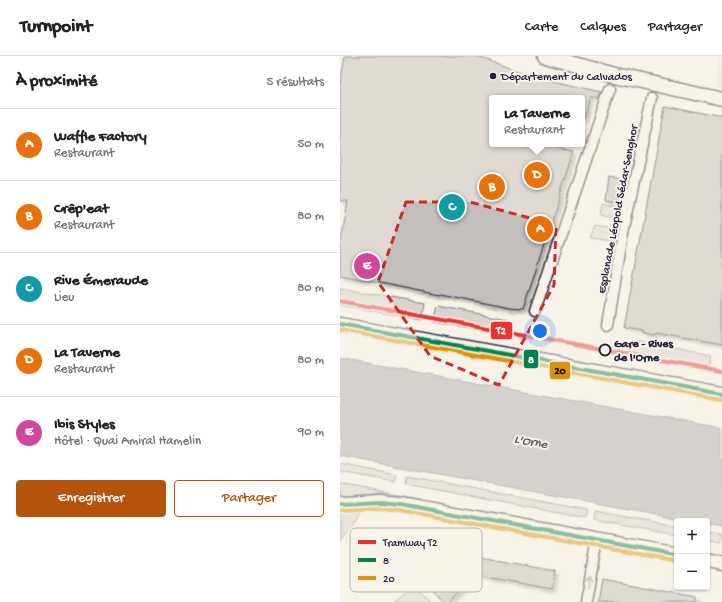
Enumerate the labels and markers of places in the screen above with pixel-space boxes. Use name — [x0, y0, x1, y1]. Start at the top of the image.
marker: Département du Calvados — [488, 71, 498, 81]
place label: Département du Calvados — [500, 71, 633, 85]
pin: D — [524, 160, 550, 190]
pin: B — [479, 172, 505, 202]
pin: C — [439, 192, 465, 222]
pin: A — [527, 214, 553, 244]
pin: E — [354, 251, 380, 281]
place label: Gare - Rives de l'Orne — [614, 338, 673, 366]
marker: Gare - Rives de l'Orne — [598, 343, 612, 357]

